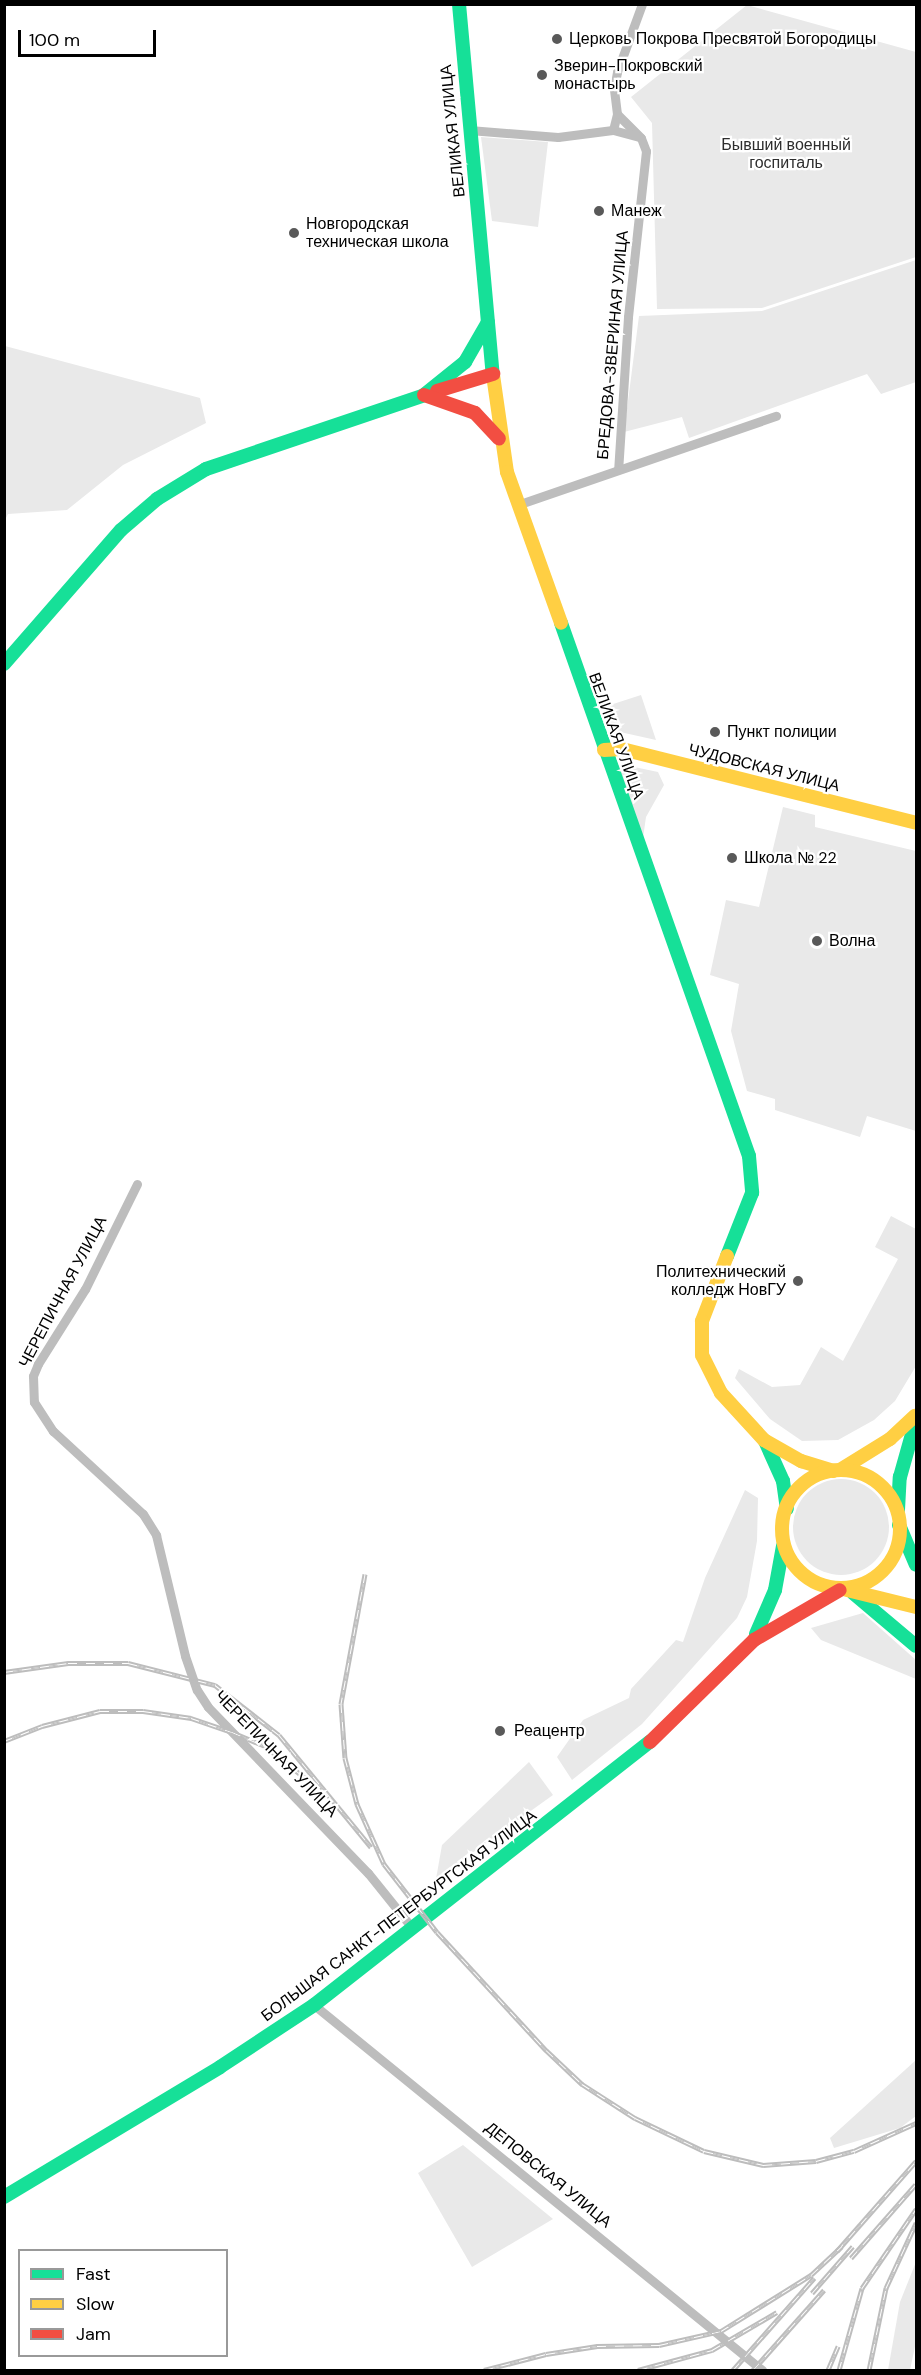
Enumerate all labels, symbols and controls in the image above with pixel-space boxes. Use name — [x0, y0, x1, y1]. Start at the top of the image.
scale bar — [21, 18, 159, 56]
text: 100 m — [29, 28, 80, 52]
place label: Церковь Покрова Пресвятой Богородицы — [569, 29, 876, 49]
marker: Церковь Покрова Пресвятой Богородицы — [550, 32, 564, 46]
place label: Зверин-Покровский монастырь — [554, 56, 703, 94]
street label: ВЕЛИКАЯ УЛИЦА — [436, 64, 470, 198]
marker: Зверин-Покровский монастырь — [535, 68, 549, 82]
park label: Бывший военный госпиталь — [721, 135, 851, 173]
place label: Манеж — [611, 201, 662, 221]
marker: Манеж — [592, 204, 606, 218]
place label: Новгородская техническая школа — [306, 214, 449, 252]
marker: Новгородская техническая школа — [287, 226, 301, 240]
street label: БРЕДОВА-ЗВЕРИНАЯ УЛИЦА — [593, 230, 633, 460]
street label: ВЕЛИКАЯ УЛИЦА — [584, 670, 648, 802]
place label: Пункт полиции — [727, 722, 837, 742]
marker: Пункт полиции — [708, 725, 722, 739]
street label: ЧУДОВСКАЯ УЛИЦА — [686, 740, 842, 796]
place label: Школа № 22 — [744, 848, 837, 868]
marker: Школа № 22 — [725, 851, 739, 865]
place label: Волна — [829, 931, 875, 951]
marker: Волна — [810, 934, 824, 948]
street label: ЧЕРЕПИЧНАЯ УЛИЦА — [15, 1213, 111, 1371]
place label: Политехнический колледж НовГУ — [656, 1262, 786, 1300]
marker: Политехнический колледж НовГУ — [791, 1274, 805, 1288]
street label: ЧЕРЕПИЧНАЯ УЛИЦА — [211, 1687, 341, 1821]
place label: Реацентр — [514, 1721, 585, 1741]
marker: Реацентр — [491, 1722, 509, 1740]
street label: БОЛЬШАЯ САНКТ-ПЕТЕРБУРГСКАЯ УЛИЦА — [258, 1806, 540, 2026]
street label: ДЕПОВСКАЯ УЛИЦА — [481, 2118, 615, 2232]
legend — [18, 2249, 228, 2357]
text: Fast — [76, 2262, 111, 2286]
text: Slow — [76, 2292, 115, 2316]
text: Jam — [76, 2322, 111, 2346]

